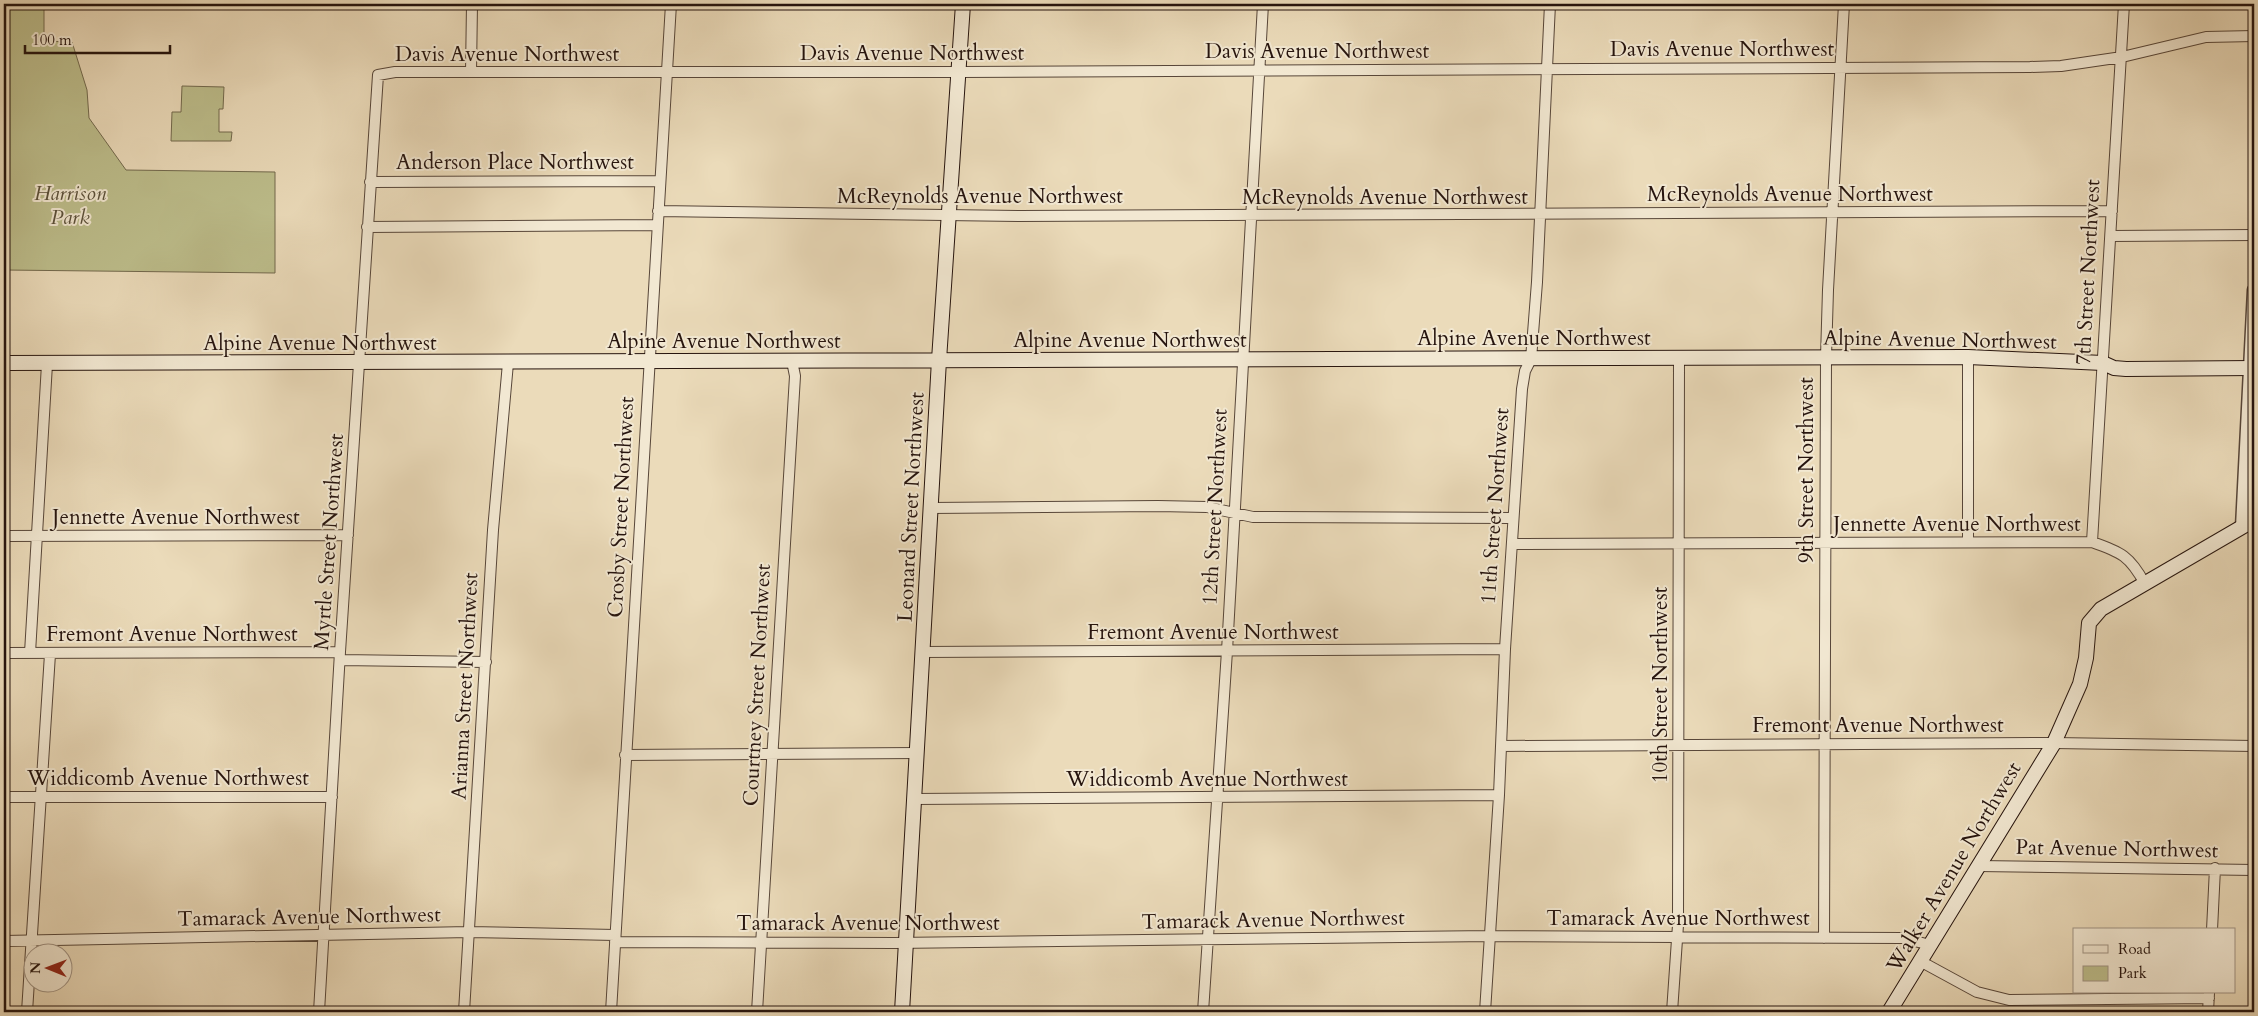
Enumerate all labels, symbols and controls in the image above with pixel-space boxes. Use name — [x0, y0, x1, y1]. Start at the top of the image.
scale bar — [25, 22, 170, 54]
text: 100 m — [32, 30, 72, 50]
street label: Davis Avenue Northwest — [1610, 35, 1834, 64]
street label: Davis Avenue Northwest — [1205, 37, 1429, 66]
street label: Davis Avenue Northwest — [800, 39, 1024, 68]
street label: Davis Avenue Northwest — [395, 40, 619, 69]
street label: Anderson Place Northwest — [396, 148, 634, 177]
street label: 7th Street Northwest — [2069, 178, 2107, 366]
park label: Harrison Park — [34, 179, 107, 232]
street label: McReynolds Avenue Northwest — [1647, 180, 1933, 209]
street label: McReynolds Avenue Northwest — [837, 182, 1123, 211]
street label: McReynolds Avenue Northwest — [1242, 183, 1528, 212]
street label: Alpine Avenue Northwest — [1823, 323, 2057, 357]
street label: Alpine Avenue Northwest — [1417, 324, 1651, 353]
street label: Alpine Avenue Northwest — [1013, 326, 1247, 355]
street label: Alpine Avenue Northwest — [607, 327, 841, 356]
street label: Alpine Avenue Northwest — [203, 329, 437, 358]
street label: 9th Street Northwest — [1792, 377, 1821, 563]
street label: Leonard Street Northwest — [890, 391, 932, 623]
street label: Crosby Street Northwest — [601, 395, 641, 618]
street label: 11th Street Northwest — [1474, 407, 1516, 605]
street label: 12th Street Northwest — [1195, 408, 1235, 606]
street label: Myrtle Street Northwest — [307, 432, 351, 651]
street label: Jennette Avenue Northwest — [49, 503, 300, 532]
street label: Jennette Avenue Northwest — [1830, 510, 2081, 539]
street label: Courtney Street Northwest — [736, 563, 778, 807]
street label: Arianna Street Northwest — [445, 571, 485, 800]
street label: 10th Street Northwest — [1646, 586, 1675, 783]
street label: Fremont Avenue Northwest — [1087, 618, 1339, 647]
street label: Fremont Avenue Northwest — [46, 620, 298, 649]
street label: Fremont Avenue Northwest — [1752, 711, 2004, 740]
street label: Walker Avenue Northwest — [1879, 756, 2029, 978]
street label: Widdicomb Avenue Northwest — [26, 764, 309, 793]
street label: Widdicomb Avenue Northwest — [1065, 765, 1348, 794]
street label: Pat Avenue Northwest — [2015, 833, 2219, 865]
street label: Tamarack Avenue Northwest — [177, 900, 441, 934]
street label: Tamarack Avenue Northwest — [1141, 903, 1405, 937]
street label: Tamarack Avenue Northwest — [1546, 904, 1810, 933]
street label: Tamarack Avenue Northwest — [736, 909, 1000, 938]
legend — [2073, 928, 2236, 994]
text: Road — [2118, 939, 2151, 959]
north arrow — [22, 944, 72, 994]
text: N — [26, 962, 45, 974]
text: Park — [2118, 963, 2147, 983]

